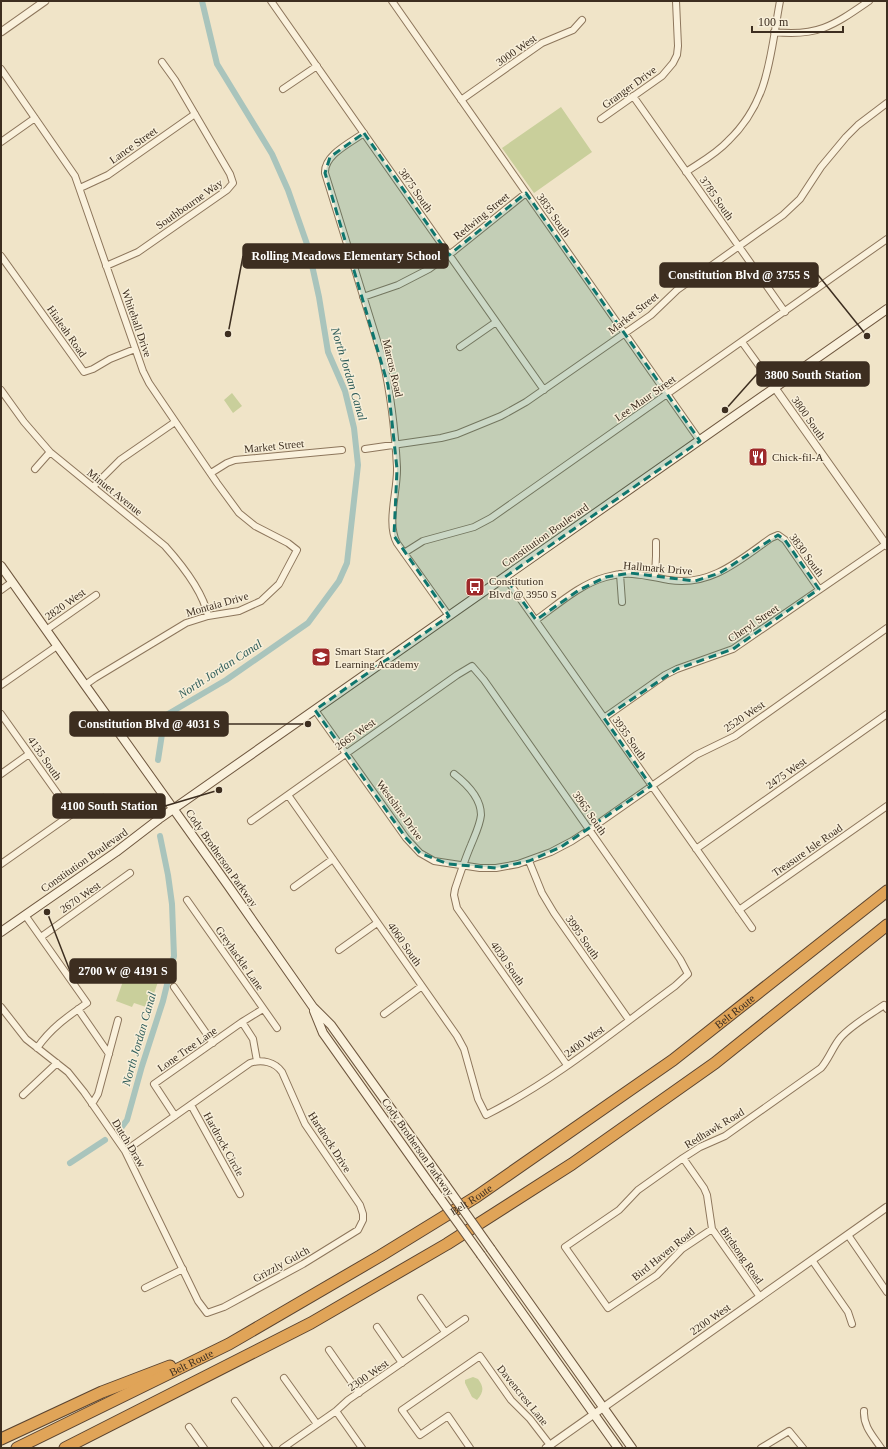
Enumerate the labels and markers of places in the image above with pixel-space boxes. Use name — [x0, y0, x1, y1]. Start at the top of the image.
callout: Rolling Meadows Elementary School — [243, 244, 448, 268]
callout: Constitution Blvd @ 3755 S — [660, 263, 818, 287]
callout: 3800 South Station — [757, 362, 869, 386]
restaurant icon: Chick-fil-A — [747, 446, 769, 468]
place label: Chick-fil-A — [772, 451, 823, 463]
place label: Constitution Blvd @ 3950 S — [489, 575, 557, 600]
bus stop icon: Constitution Blvd @ 3950 S — [464, 576, 486, 598]
place label: Smart Start Learning Academy — [335, 645, 419, 670]
school or university icon: Smart Start Learning Academy — [310, 646, 332, 668]
callout: Constitution Blvd @ 4031 S — [70, 712, 228, 736]
callout: 4100 South Station — [53, 794, 165, 818]
callout: 2700 W @ 4191 S — [70, 959, 176, 983]

